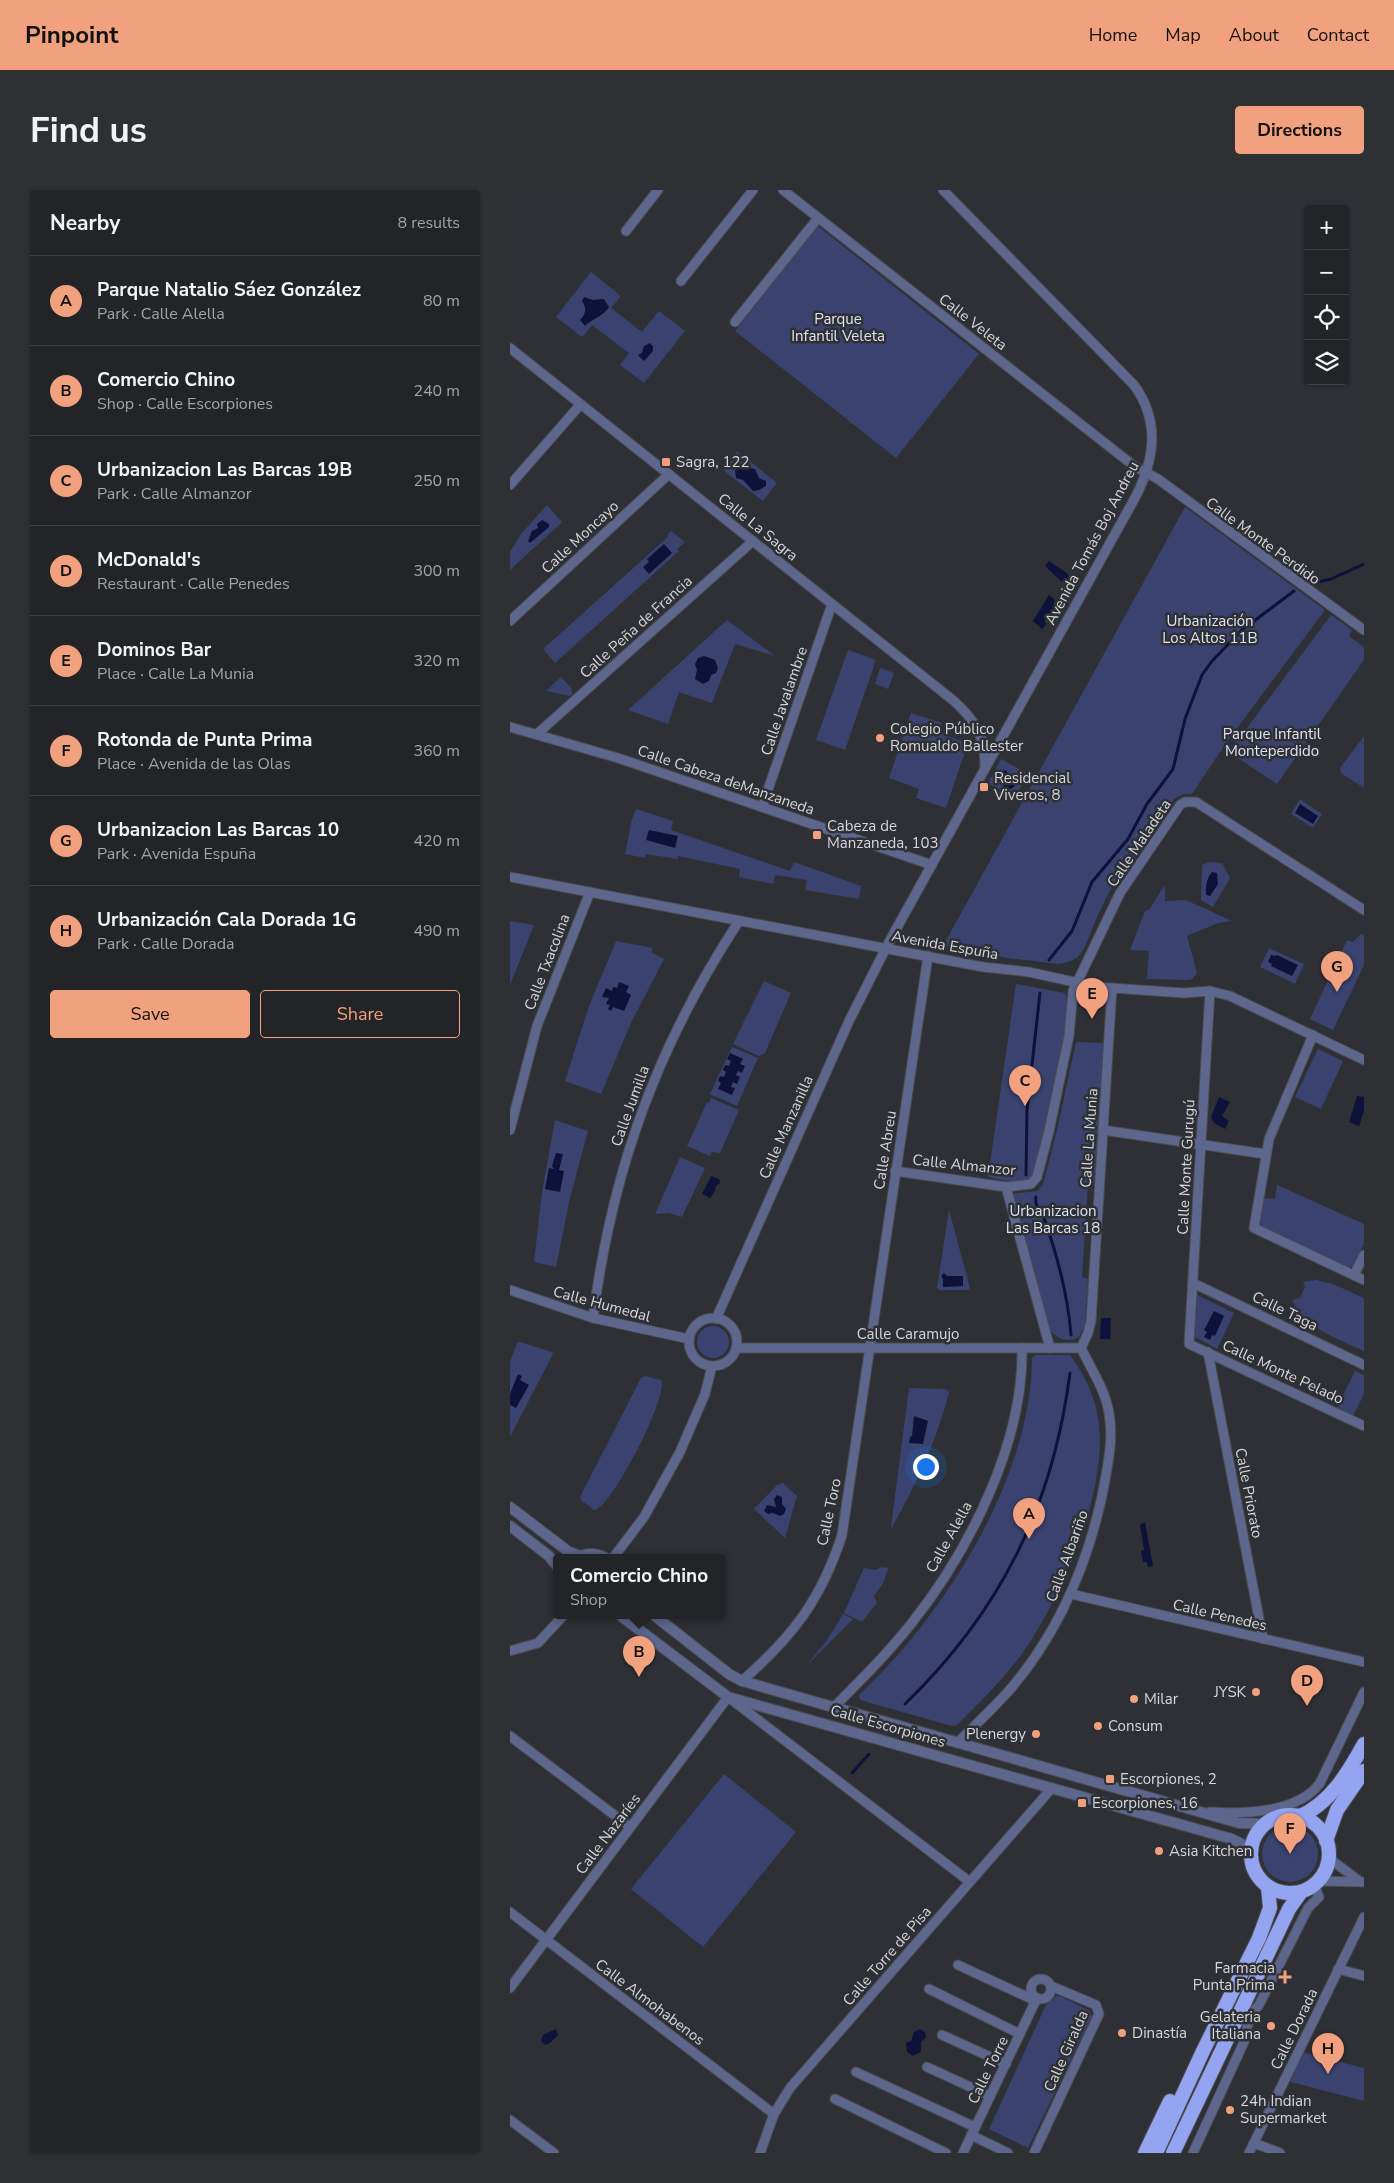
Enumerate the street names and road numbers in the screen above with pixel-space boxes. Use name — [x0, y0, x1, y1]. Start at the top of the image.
street label: Calle Veleta — [935, 289, 1011, 355]
street label: Avenida Tomás Boj Andreu — [1040, 458, 1144, 628]
street label: Calle La Sagra — [714, 489, 802, 565]
street label: Calle Monte Perdido — [1202, 493, 1324, 589]
street label: Calle Moncayo — [537, 496, 623, 578]
street label: Calle Peña de Francia — [576, 571, 696, 683]
street label: Calle Javalambre — [756, 644, 812, 758]
street label: Calle Cabeza deManzaneda — [635, 740, 817, 820]
street label: Calle Maladeta — [1102, 795, 1176, 891]
street label: Calle Txacolina — [519, 911, 575, 1013]
street label: Avenida Espuña — [890, 926, 1000, 964]
street label: Calle Jumilla — [606, 1063, 654, 1149]
street label: Calle Manzanilla — [754, 1072, 818, 1182]
street label: Calle La Munia — [1076, 1088, 1102, 1188]
street label: Calle Monte Gurugú — [1172, 1099, 1200, 1235]
street label: Calle Abreu — [869, 1109, 901, 1191]
street label: Calle Almanzor — [911, 1150, 1017, 1180]
street label: Calle Humedal — [551, 1281, 654, 1327]
street label: Calle Taga — [1249, 1286, 1321, 1336]
street label: Calle Caramujo — [857, 1324, 959, 1344]
street label: Calle Monte Pelado — [1219, 1335, 1347, 1409]
street label: Calle Priorato — [1230, 1446, 1268, 1540]
street label: Calle Toro — [812, 1477, 846, 1547]
street label: Calle Alella — [921, 1498, 977, 1576]
street label: Calle Albariño — [1041, 1507, 1093, 1605]
street label: Calle Penedes — [1171, 1594, 1269, 1636]
street label: Calle Escorpiones — [828, 1700, 948, 1752]
street label: Calle Nazaríes — [571, 1790, 645, 1878]
street label: Calle Torre de Pisa — [838, 1902, 936, 2010]
street label: Calle Almohabenos — [591, 1954, 709, 2050]
street label: Calle Dorada — [1266, 1985, 1322, 2073]
street label: Calle Giralda — [1039, 2007, 1093, 2095]
street label: Calle Torre — [963, 2033, 1013, 2107]

